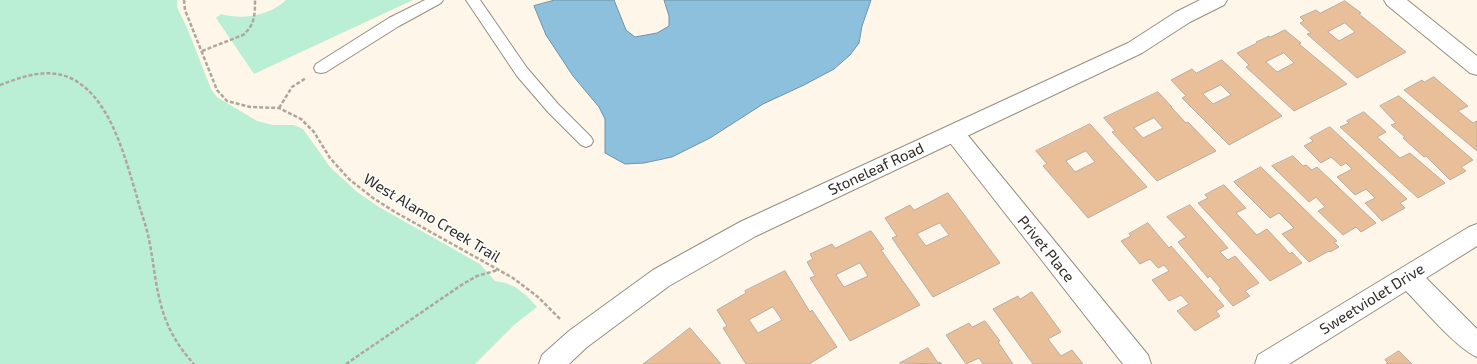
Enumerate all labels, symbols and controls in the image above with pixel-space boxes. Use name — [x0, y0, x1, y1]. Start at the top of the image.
street label: Stoneleaf Road — [825, 139, 927, 199]
street label: West Alamo Creek Trail — [360, 170, 504, 266]
street label: Privet Place — [1014, 212, 1078, 286]
street label: Sweetviolet Drive — [1316, 260, 1428, 338]

